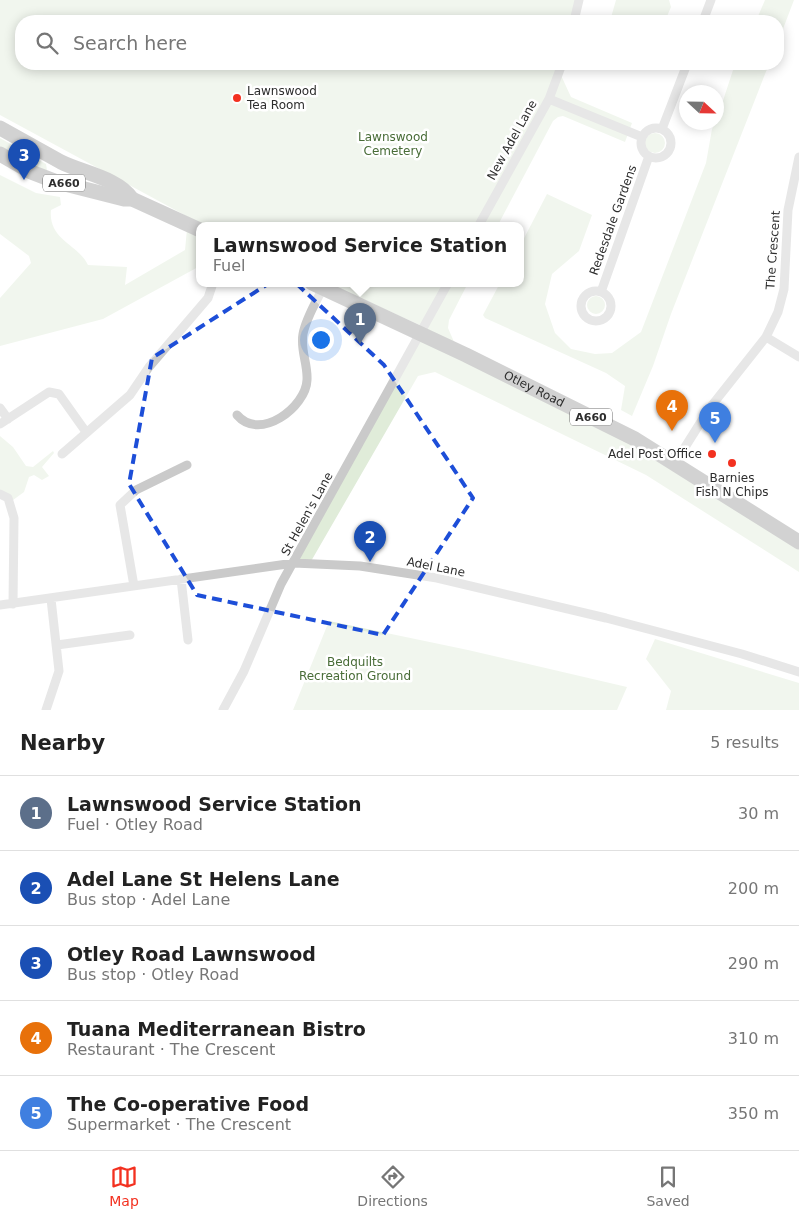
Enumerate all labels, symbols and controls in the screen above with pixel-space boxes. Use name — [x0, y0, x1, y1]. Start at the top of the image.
search box — [15, 15, 784, 70]
icon: search — [33, 29, 61, 57]
text: Search here — [73, 32, 187, 54]
place label: Lawnswood Tea Room — [246, 84, 317, 112]
north arrow — [679, 85, 724, 130]
marker: Lawnswood Tea Room — [231, 92, 243, 104]
street label: New Adel Lane — [484, 98, 540, 182]
park label: Lawnswood Cemetery — [358, 130, 428, 158]
pin: 3 — [8, 139, 40, 180]
street label: Redesdale Gardens — [587, 163, 639, 277]
road number: A660 — [43, 174, 85, 192]
street label: The Crescent — [763, 210, 783, 291]
popup — [196, 222, 524, 287]
text: Lawnswood Service Station — [213, 234, 507, 256]
text: Fuel — [213, 256, 245, 275]
pin: 1 — [344, 303, 376, 344]
your location — [308, 327, 334, 353]
street label: Otley Road — [501, 368, 567, 410]
pin: 4 — [656, 390, 688, 431]
pin: 5 — [699, 402, 731, 443]
road number: A660 — [570, 408, 612, 426]
place label: Adel Post Office — [608, 447, 702, 461]
marker: Adel Post Office — [706, 448, 718, 460]
marker: Barnies Fish N Chips — [726, 457, 738, 469]
street label: St Helen's Lane — [278, 470, 336, 558]
place label: Barnies Fish N Chips — [695, 471, 769, 499]
pin: 2 — [354, 521, 386, 562]
street label: Adel Lane — [406, 554, 466, 580]
park label: Bedquilts Recreation Ground — [299, 655, 411, 683]
text: Nearby — [20, 731, 105, 755]
text: 5 results — [710, 733, 779, 752]
text: Lawnswood Service Station — [67, 793, 362, 815]
text: 1 — [30, 804, 42, 823]
text: 30 m — [738, 804, 779, 823]
text: Fuel · Otley Road — [67, 815, 203, 834]
text: Adel Lane St Helens Lane — [67, 868, 340, 890]
text: 2 — [30, 879, 42, 898]
text: 200 m — [728, 879, 779, 898]
text: Bus stop · Adel Lane — [67, 890, 230, 909]
text: Otley Road Lawnswood — [67, 943, 316, 965]
text: 3 — [30, 954, 42, 973]
text: 290 m — [728, 954, 779, 973]
text: Bus stop · Otley Road — [67, 965, 239, 984]
text: Tuana Mediterranean Bistro — [67, 1018, 366, 1040]
text: 4 — [30, 1029, 42, 1048]
text: 310 m — [728, 1029, 779, 1048]
text: Restaurant · The Crescent — [67, 1040, 275, 1059]
text: The Co-operative Food — [67, 1093, 309, 1115]
text: 5 — [30, 1104, 42, 1123]
text: 350 m — [728, 1104, 779, 1123]
text: Supermarket · The Crescent — [67, 1115, 291, 1134]
tab: Map — [109, 1163, 139, 1209]
tab: Directions — [357, 1163, 428, 1209]
tab: Saved — [646, 1163, 690, 1209]

